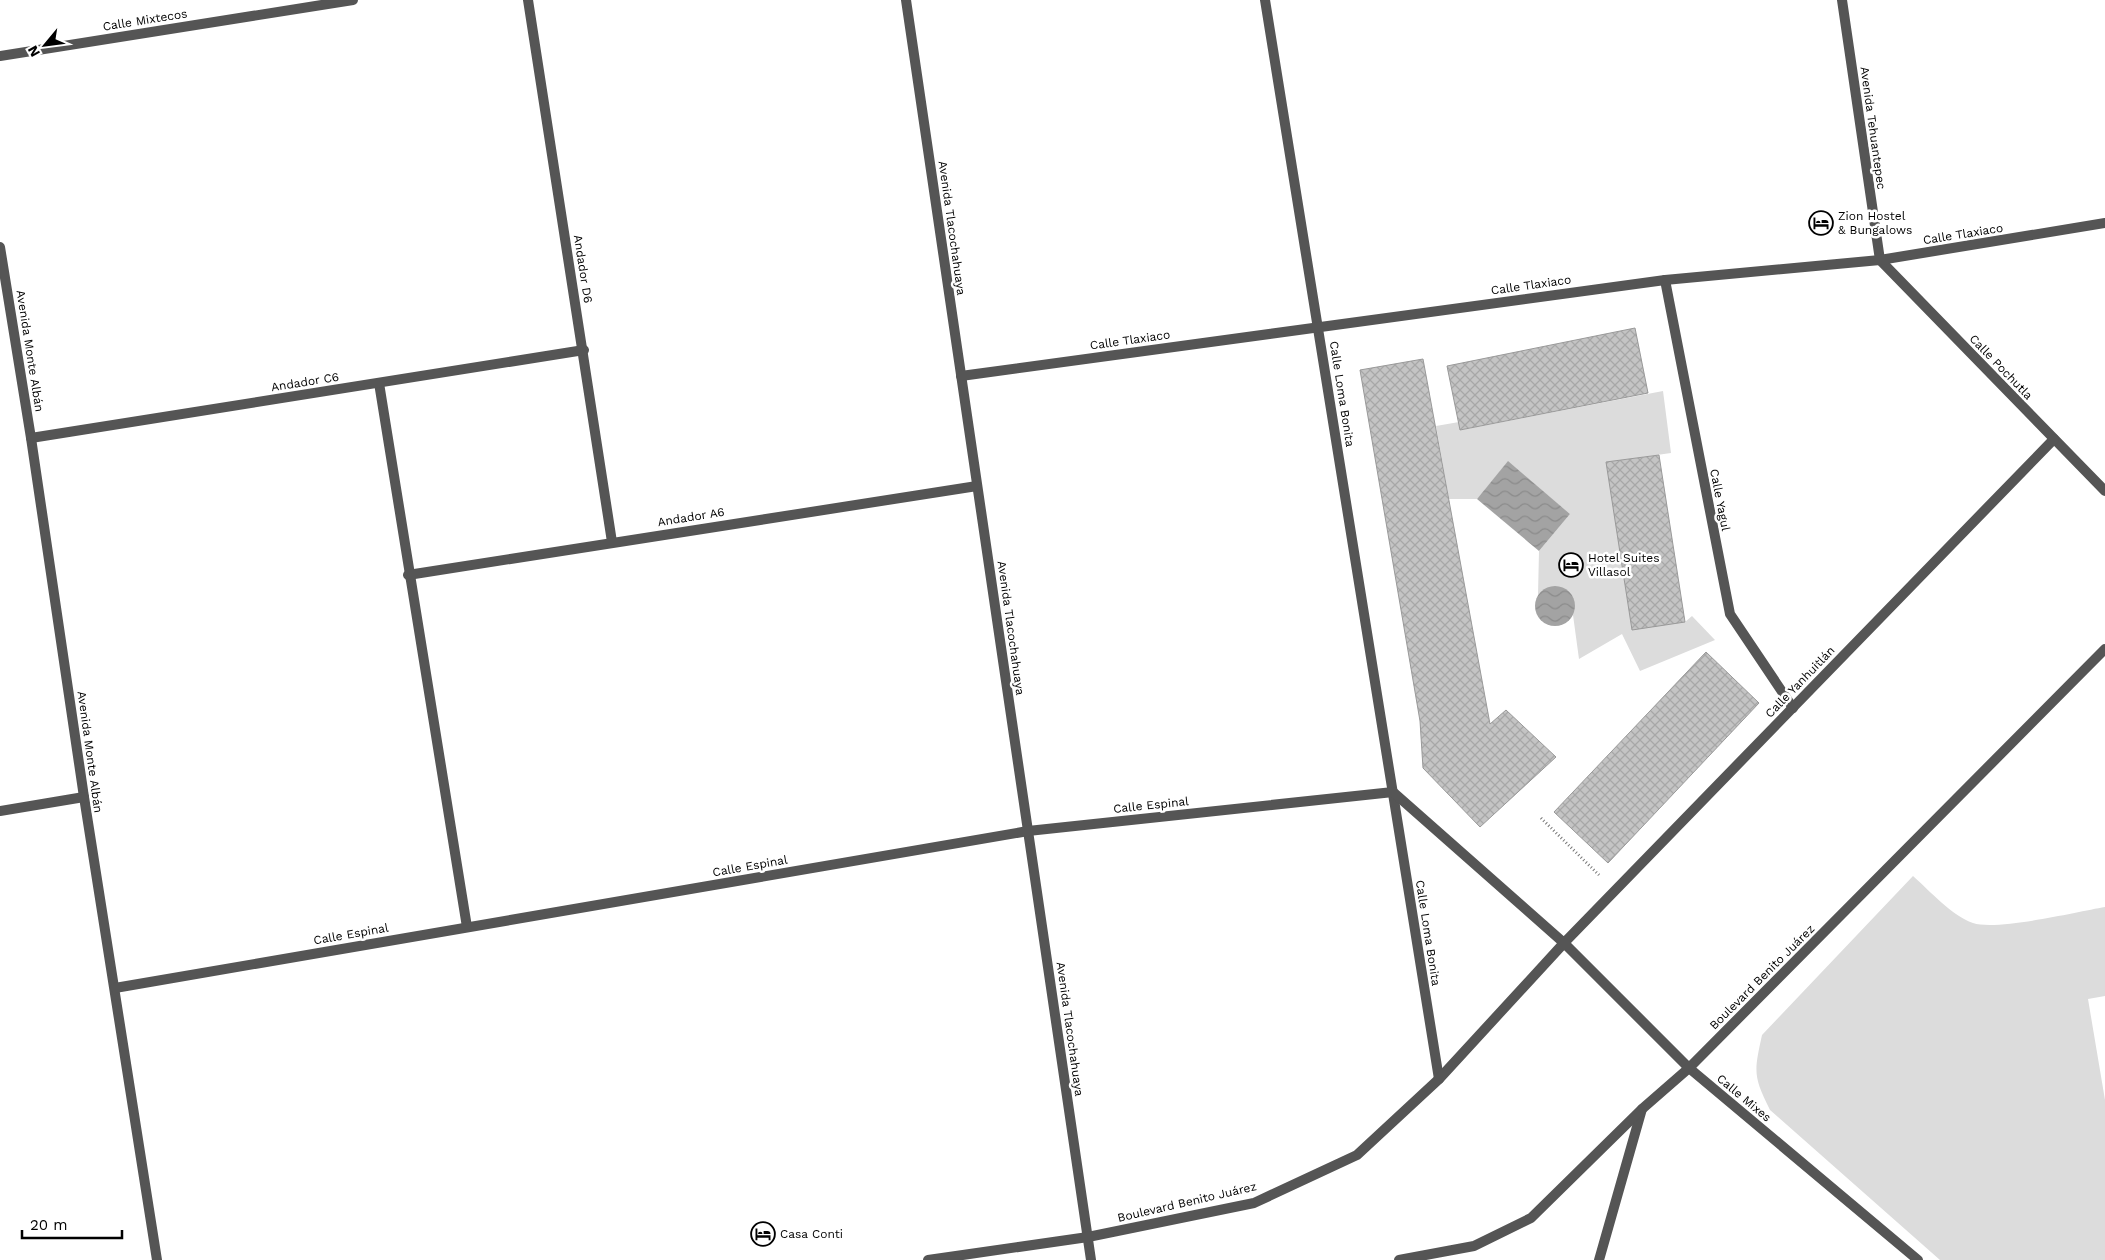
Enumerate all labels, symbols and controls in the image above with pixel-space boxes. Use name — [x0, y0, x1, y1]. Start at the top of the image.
street label: Calle Mixtecos — [102, 6, 188, 34]
north arrow — [20, 20, 70, 70]
text: N — [24, 43, 43, 60]
street label: Avenida Tehuantepec — [1857, 66, 1889, 191]
street label: Avenida Tlacochahuaya — [936, 160, 968, 296]
place label: Zion Hostel & Bungalows — [1838, 209, 1912, 237]
hotel icon: Zion Hostel & Bungalows — [1808, 210, 1834, 236]
street label: Calle Tlaxiaco — [1922, 221, 2004, 247]
street label: Andador D6 — [571, 234, 595, 304]
street label: Calle Tlaxiaco — [1490, 272, 1572, 298]
street label: Avenida Monte Albán — [13, 289, 47, 413]
street label: Calle Tlaxiaco — [1089, 327, 1171, 353]
street label: Calle Pochutla — [1966, 332, 2036, 403]
street label: Calle Loma Bonita — [1327, 340, 1357, 448]
street label: Andador C6 — [270, 370, 340, 394]
street label: Calle Yagul — [1707, 468, 1733, 533]
street label: Andador A6 — [656, 505, 726, 529]
place label: Hotel Suites Villasol — [1588, 551, 1660, 579]
hotel icon: Hotel Suites Villasol — [1558, 552, 1584, 578]
street label: Avenida Tlacochahuaya — [995, 560, 1027, 696]
street label: Calle Yanhuitlán — [1762, 643, 1838, 721]
street label: Avenida Monte Albán — [75, 690, 105, 814]
street label: Calle Espinal — [1112, 794, 1190, 816]
street label: Calle Espinal — [711, 852, 789, 879]
street label: Calle Loma Bonita — [1413, 879, 1443, 987]
street label: Calle Espinal — [312, 920, 390, 947]
street label: Boulevard Benito Juárez — [1707, 922, 1817, 1032]
street label: Avenida Tlacochahuaya — [1054, 961, 1086, 1097]
street label: Calle Mixes — [1714, 1071, 1774, 1125]
street label: Boulevard Benito Juárez — [1116, 1179, 1258, 1225]
scale bar — [22, 1208, 122, 1240]
text: 20 m — [30, 1216, 68, 1234]
hotel icon: Casa Conti — [750, 1221, 776, 1247]
place label: Casa Conti — [780, 1227, 843, 1241]

